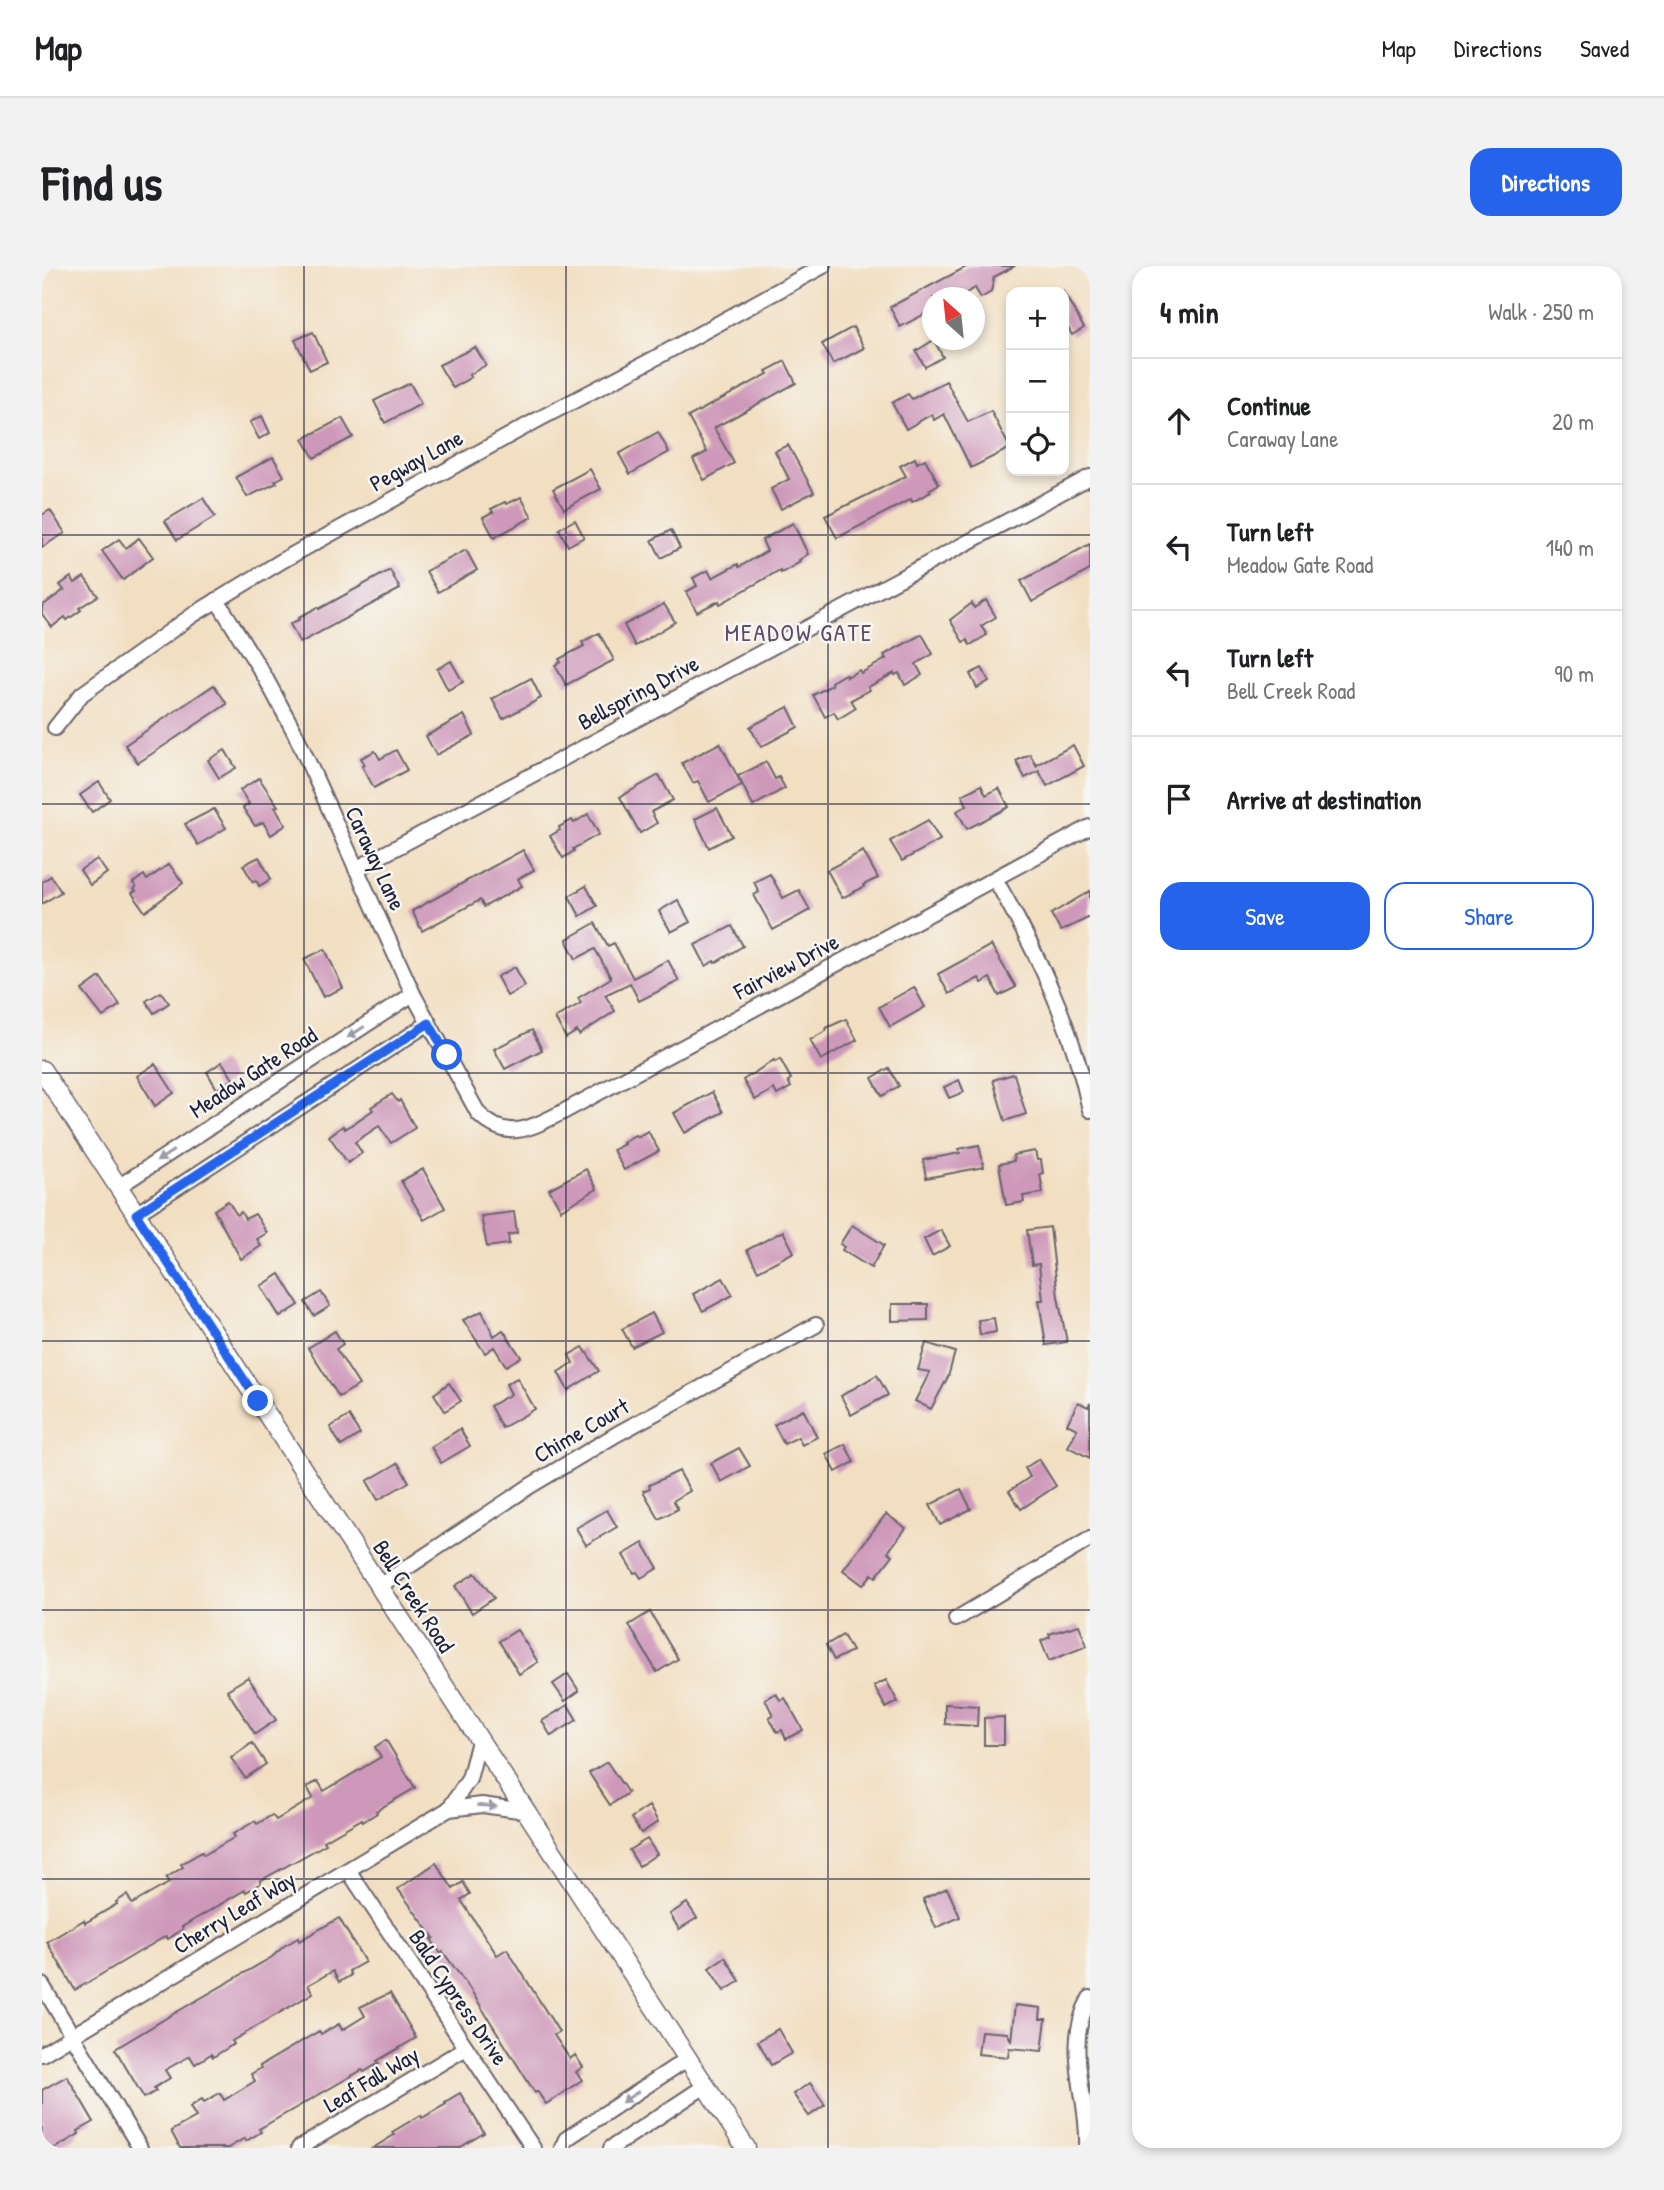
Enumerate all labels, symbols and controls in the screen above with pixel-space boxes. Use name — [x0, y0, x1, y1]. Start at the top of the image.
text: Map — [35, 26, 82, 70]
text: Map — [1382, 32, 1416, 64]
text: Directions — [1454, 32, 1542, 64]
text: Saved — [1580, 32, 1629, 64]
button: Directions — [1470, 148, 1622, 216]
text: Find us — [42, 149, 162, 215]
north arrow — [922, 287, 985, 350]
map controls — [1006, 287, 1069, 476]
button: + — [1006, 287, 1069, 350]
text: 4 min — [1160, 292, 1219, 332]
text: Walk · 250 m — [1488, 296, 1594, 327]
button: − — [1006, 350, 1069, 413]
text: Continue — [1227, 388, 1311, 423]
icon: ahead — [1160, 402, 1198, 440]
text: 20 m — [1552, 406, 1594, 437]
button: locate — [1006, 413, 1069, 476]
street label: Pegway Lane — [364, 422, 468, 498]
text: Caraway Lane — [1227, 423, 1338, 454]
text: Turn left — [1227, 514, 1313, 549]
icon: left — [1160, 528, 1198, 566]
text: 140 m — [1546, 532, 1594, 563]
text: Meadow Gate Road — [1227, 549, 1373, 580]
district label: MEADOW GATE — [725, 616, 873, 648]
text: Turn left — [1227, 640, 1313, 675]
street label: Bellspring Drive — [572, 647, 704, 737]
icon: left — [1160, 654, 1198, 692]
text: 90 m — [1554, 658, 1594, 689]
text: Bell Creek Road — [1227, 675, 1355, 706]
icon: arrive — [1160, 780, 1198, 818]
text: Arrive at destination — [1227, 782, 1422, 817]
street label: Caraway Lane — [338, 801, 414, 915]
button: Save — [1160, 882, 1370, 950]
button: Share — [1384, 882, 1594, 950]
street label: Fairview Drive — [727, 925, 844, 1007]
street label: Meadow Gate Road — [183, 1019, 323, 1125]
one-way arrow — [346, 1025, 366, 1038]
route start — [431, 1039, 462, 1070]
one-way arrow — [156, 1149, 175, 1162]
route end — [242, 1385, 273, 1416]
street label: Chime Court — [528, 1390, 635, 1470]
street label: Bell Creek Road — [366, 1534, 462, 1658]
one-way arrow — [476, 1801, 498, 1812]
street label: Cherry Leaf Way — [167, 1863, 301, 1961]
street label: Bald Cypress Drive — [402, 1923, 516, 2071]
street label: Leaf Fall Way — [318, 2038, 425, 2120]
one-way arrow — [620, 2090, 639, 2103]

